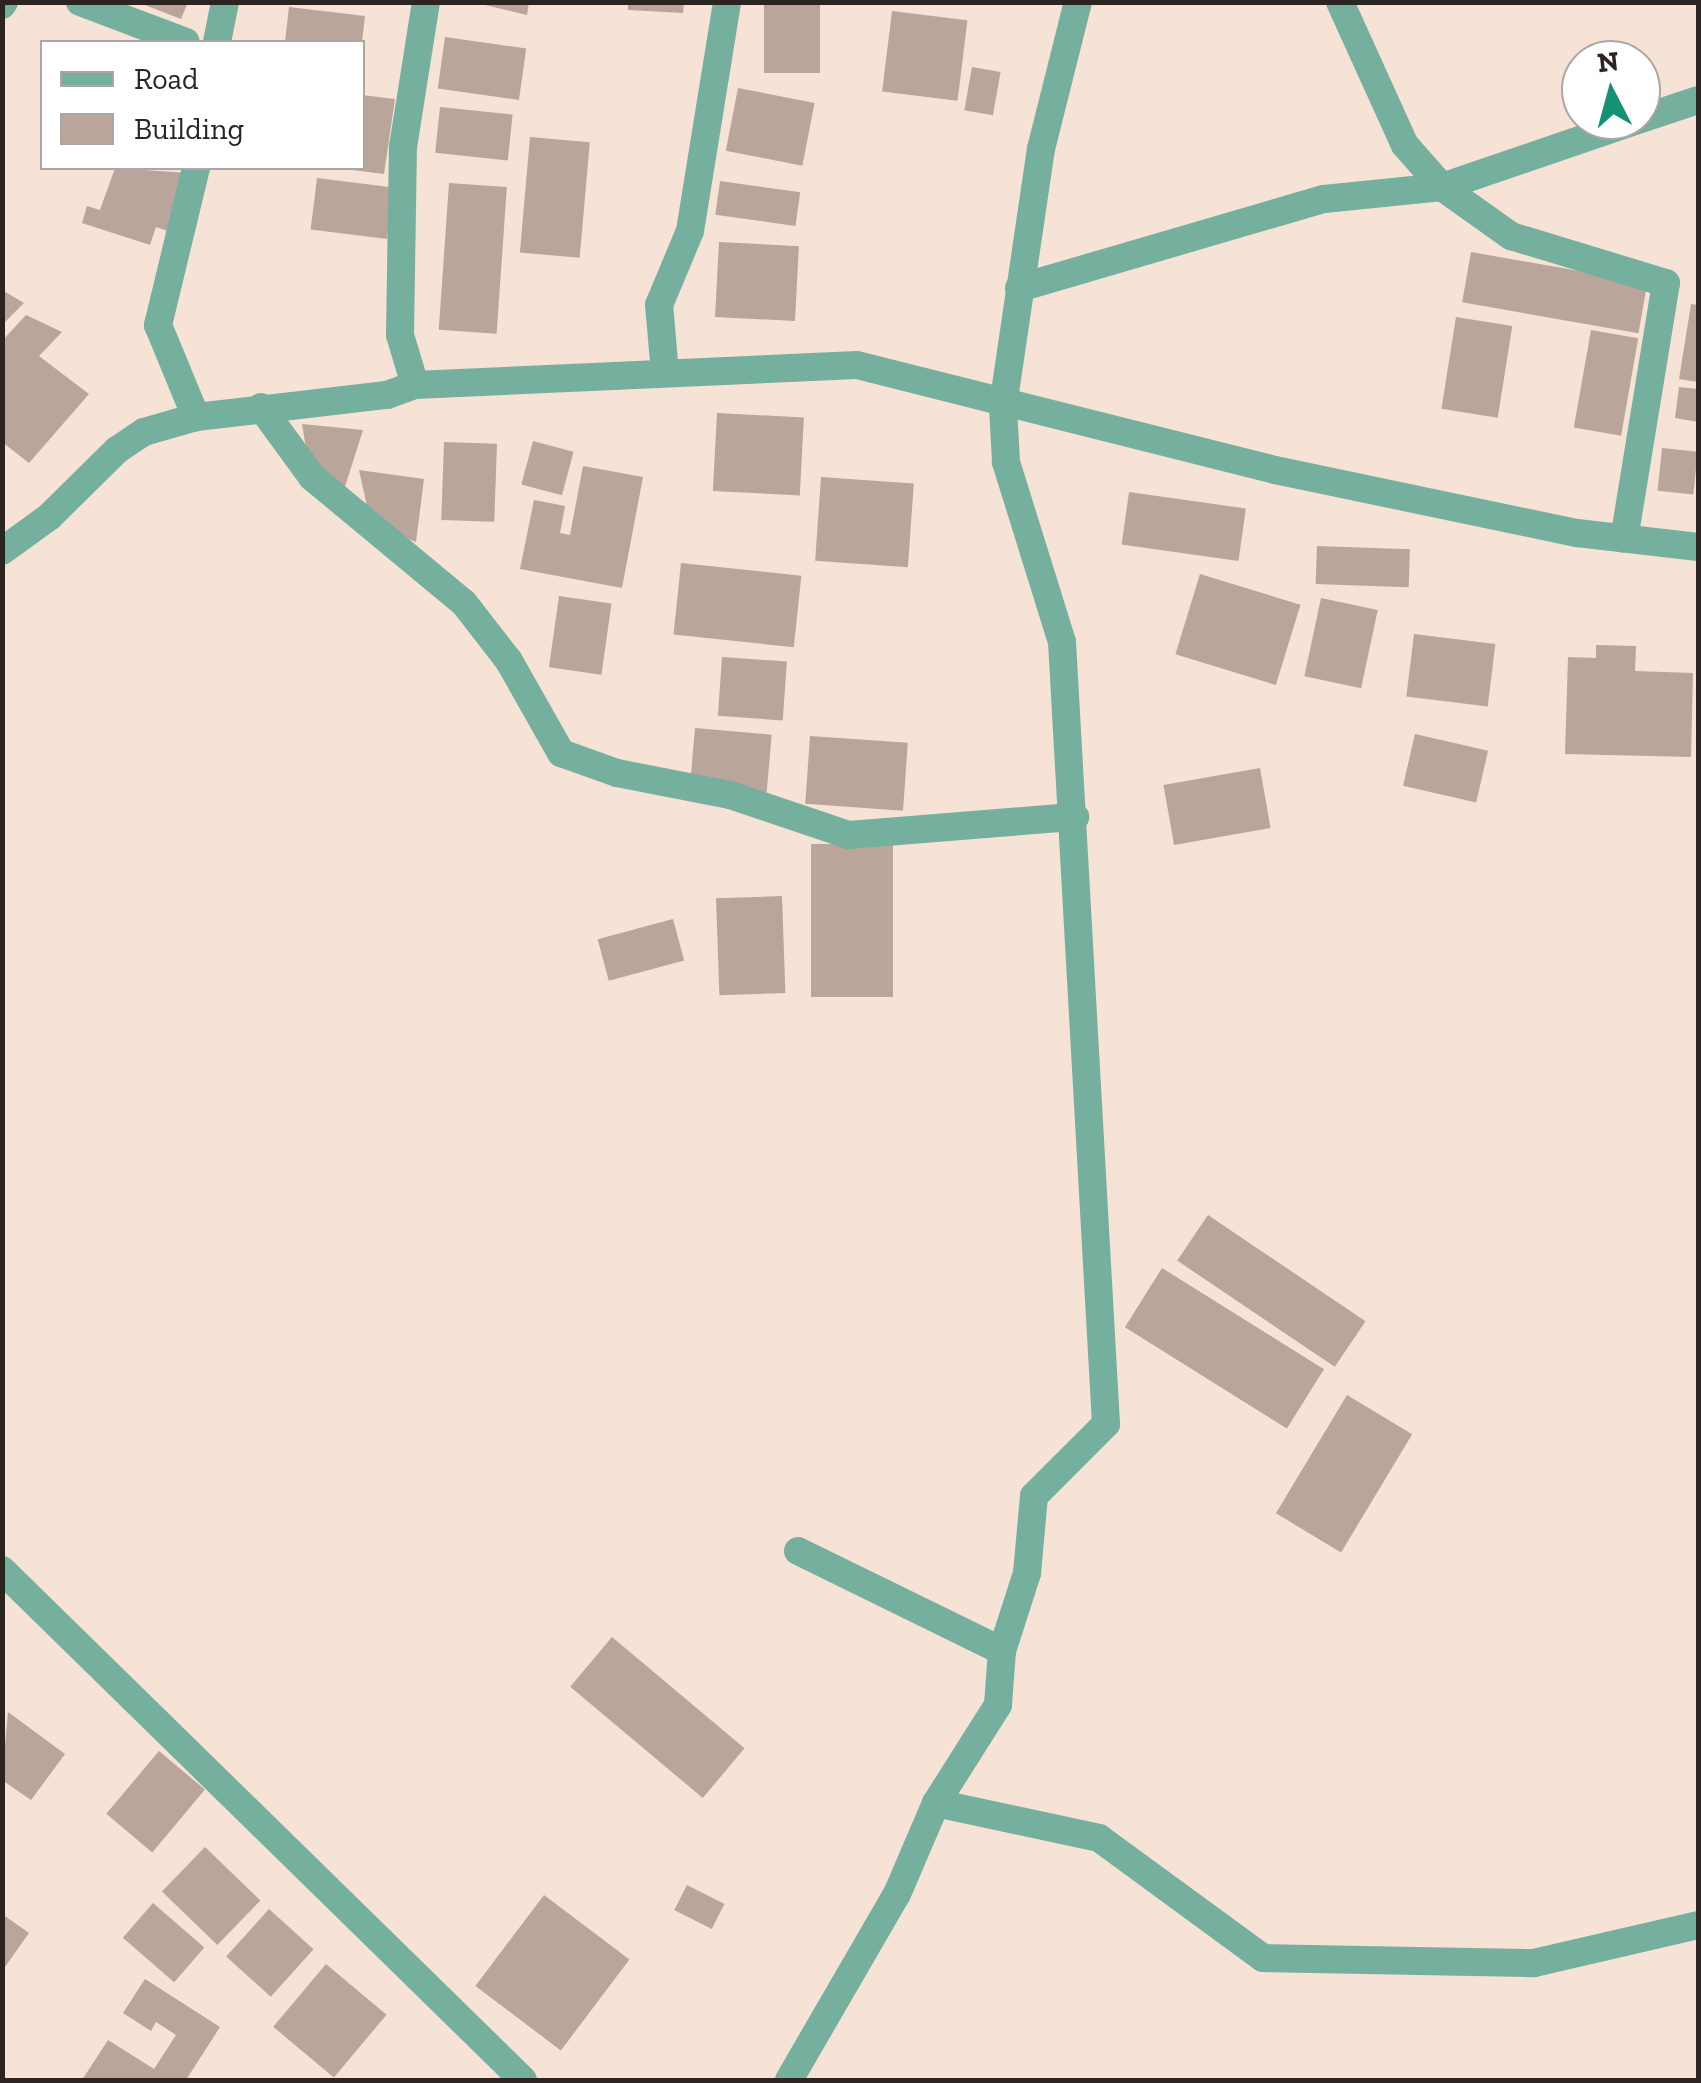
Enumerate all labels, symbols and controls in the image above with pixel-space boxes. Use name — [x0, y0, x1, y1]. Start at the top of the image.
legend — [40, 40, 365, 170]
north arrow — [1561, 40, 1661, 140]
text: N — [1596, 44, 1620, 79]
text: Road — [134, 61, 199, 97]
text: Building — [134, 111, 244, 147]

